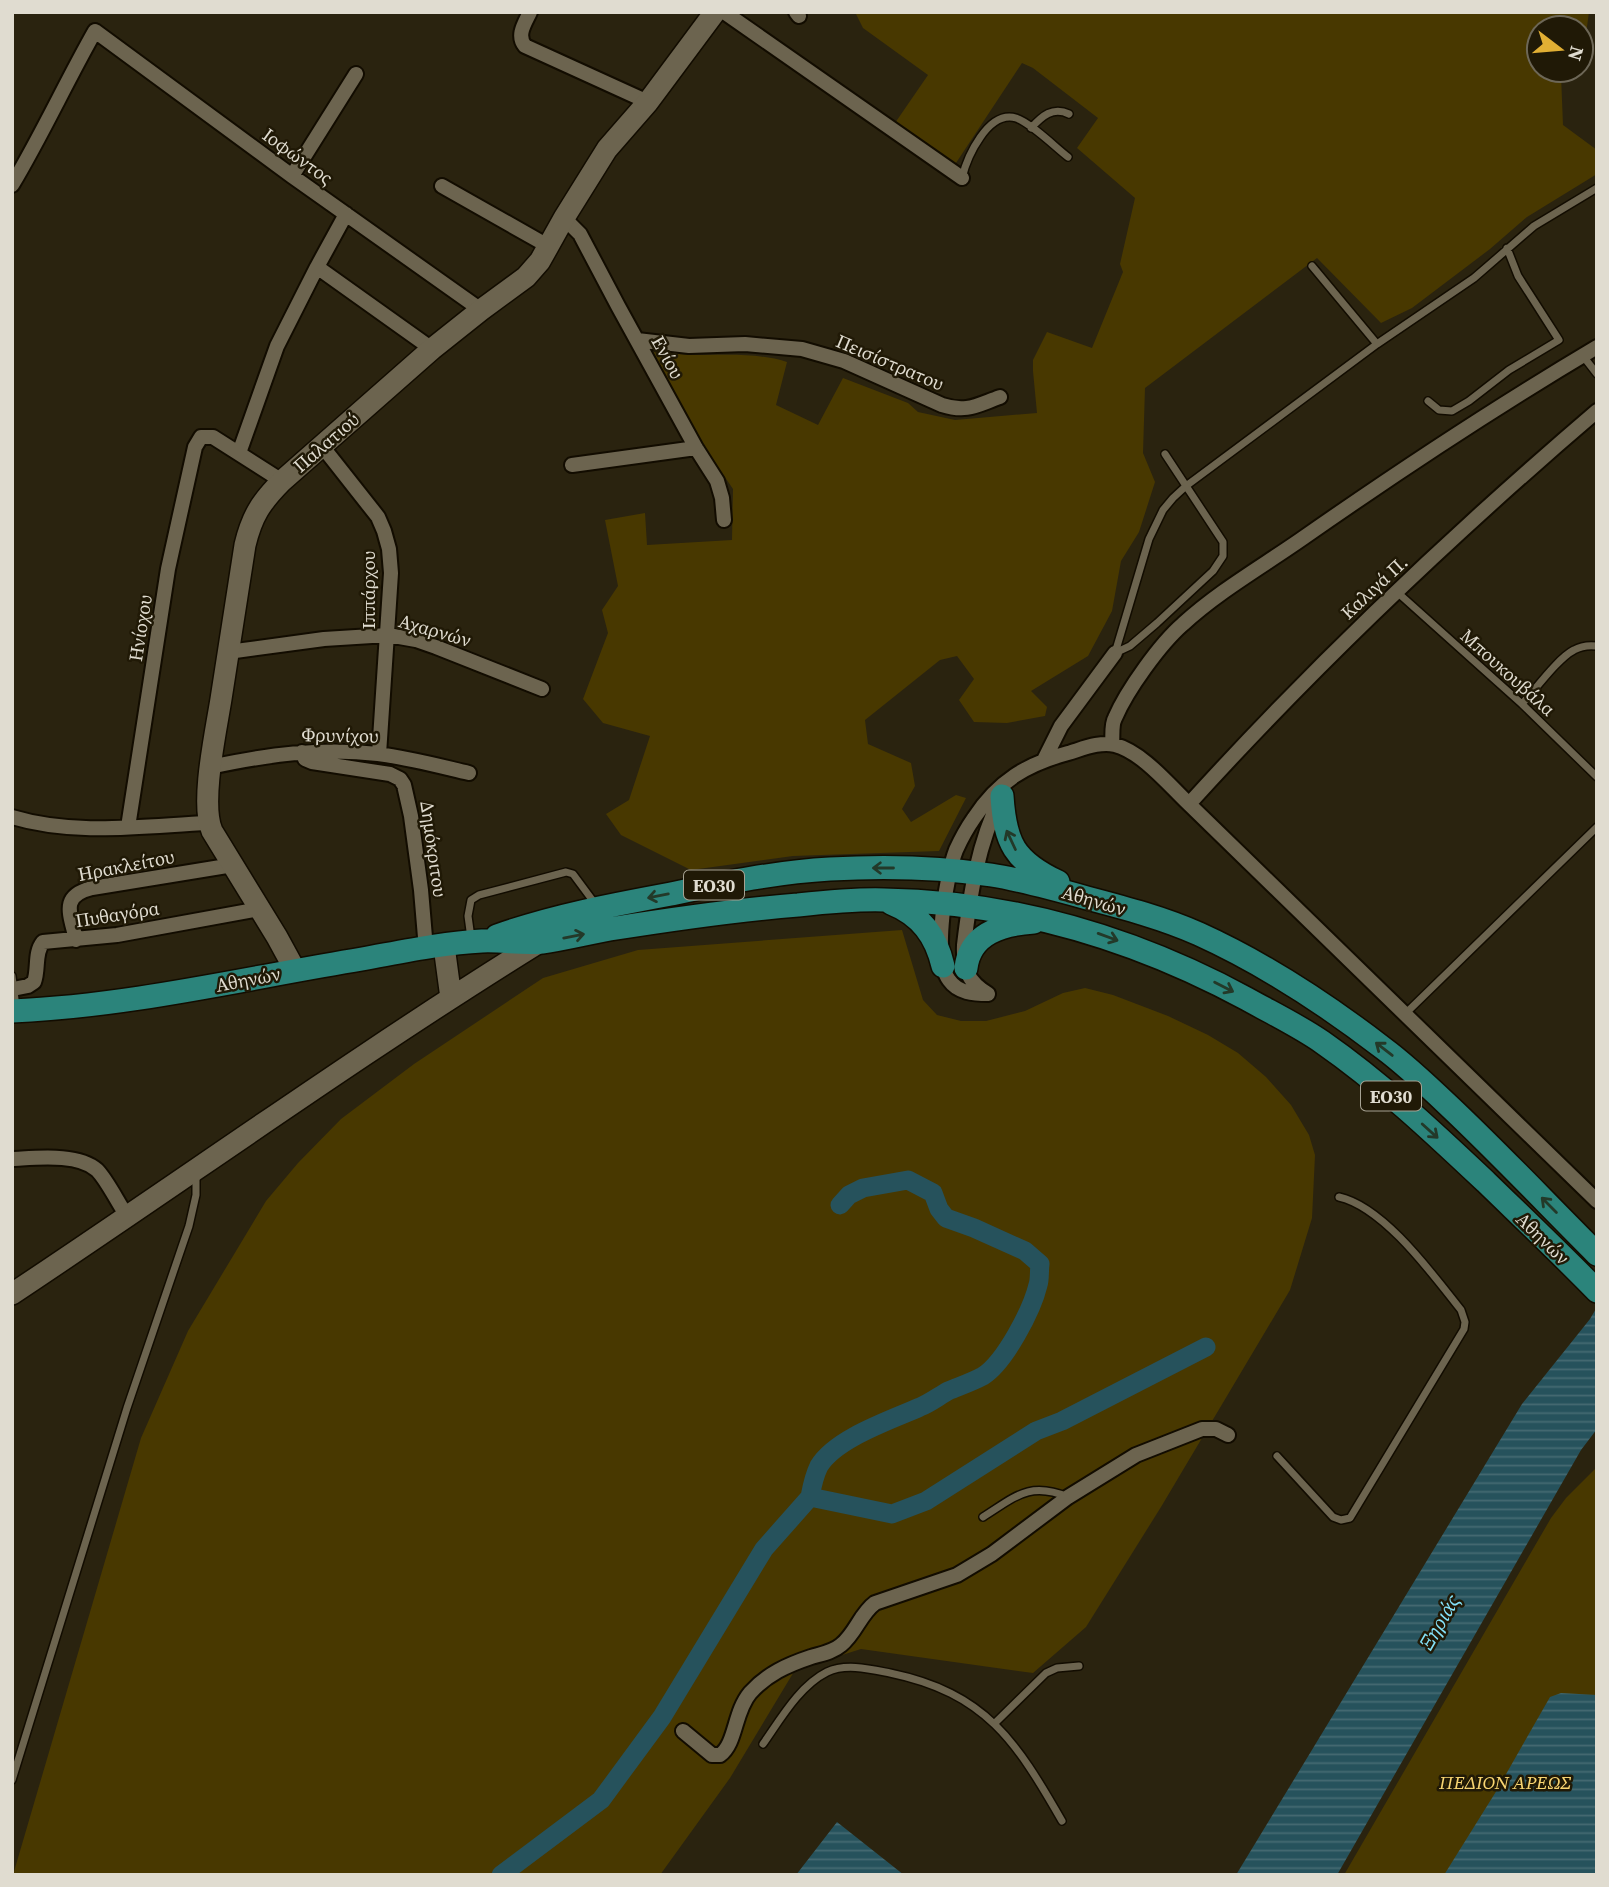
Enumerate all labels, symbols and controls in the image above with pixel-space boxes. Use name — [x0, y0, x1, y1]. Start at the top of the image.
north arrow — [1525, 14, 1595, 84]
text: N — [1562, 43, 1591, 64]
street label: Ιοφώντος — [257, 122, 339, 190]
street label: Πεισίστρατου — [832, 328, 948, 396]
street label: Ενίου — [646, 331, 690, 383]
street label: Παλατιού — [287, 406, 365, 478]
street label: Καλιγά Π. — [1335, 549, 1413, 625]
street label: Ιππάρχου — [355, 551, 381, 629]
street label: Ηνίοχου — [122, 593, 158, 663]
street label: Αχαρνών — [396, 607, 474, 653]
street label: Μπουκουβάλα — [1455, 623, 1561, 722]
street label: Φρυνίχου — [301, 721, 379, 749]
street label: Δημόκριτου — [414, 799, 454, 899]
one-way arrow — [1004, 830, 1017, 851]
street label: Ηρακλείτου — [75, 843, 177, 887]
one-way arrow — [871, 861, 894, 875]
road number: ΕΟ30 — [684, 870, 744, 900]
street label: Αθηνών — [1059, 879, 1129, 921]
one-way arrow — [647, 890, 669, 904]
street label: Πυθαγόρα — [73, 894, 161, 933]
one-way arrow — [562, 928, 585, 942]
one-way arrow — [1096, 932, 1118, 945]
street label: Αθηνών — [214, 960, 282, 998]
one-way arrow — [1214, 981, 1234, 995]
one-way arrow — [1375, 1041, 1394, 1056]
road number: ΕΟ30 — [1361, 1082, 1421, 1111]
one-way arrow — [1421, 1123, 1439, 1139]
one-way arrow — [1540, 1197, 1557, 1214]
street label: Αθηνών — [1511, 1206, 1575, 1270]
water label: Ξηριάς — [1411, 1589, 1467, 1656]
park label: ΠΕΔΙΟΝ ΑΡΕΩΣ — [1438, 1769, 1572, 1795]

